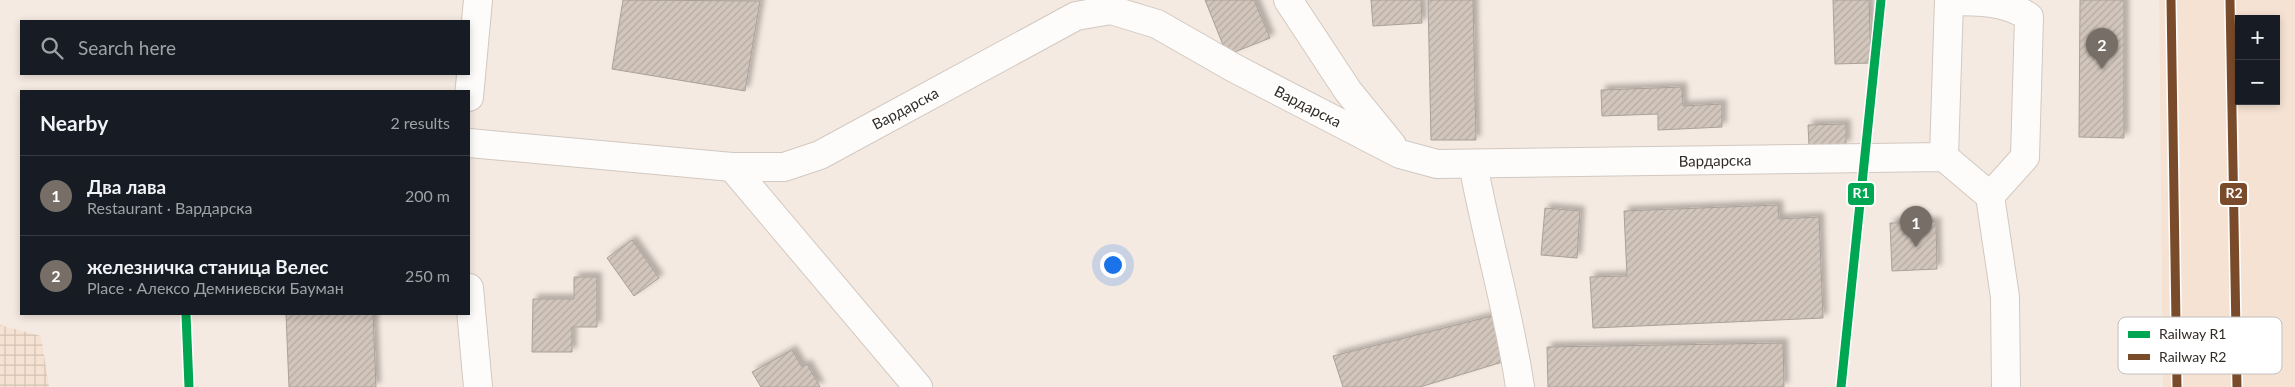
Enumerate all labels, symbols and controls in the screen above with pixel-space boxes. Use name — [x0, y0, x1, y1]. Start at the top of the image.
map controls — [2235, 15, 2280, 105]
button: + — [2235, 15, 2280, 60]
search box — [20, 20, 470, 75]
pin: 2 — [2086, 28, 2118, 69]
icon: search — [38, 34, 66, 62]
text: Search here — [78, 36, 176, 59]
button: − — [2235, 60, 2280, 105]
street label: Вардарска — [1272, 81, 1344, 131]
street label: Вардарска — [869, 83, 941, 133]
text: Nearby — [40, 110, 108, 135]
text: 2 results — [390, 113, 450, 132]
street label: Вардарска — [1679, 150, 1751, 170]
text: Два лава — [87, 175, 166, 198]
line badge: R1 — [1847, 182, 1875, 206]
line badge: R2 — [2219, 182, 2248, 206]
text: R1 — [1852, 184, 1870, 201]
text: R2 — [2225, 184, 2243, 201]
text: 1 — [51, 186, 61, 205]
text: 200 m — [405, 186, 450, 205]
text: Restaurant · Вардарска — [87, 198, 253, 217]
pin: 1 — [1900, 206, 1932, 247]
your location — [1100, 252, 1126, 278]
text: железничка станица Велес — [87, 255, 328, 278]
text: 2 — [51, 266, 61, 285]
text: 250 m — [405, 266, 450, 285]
text: Place · Алексо Демниевски Бауман — [87, 278, 344, 297]
legend — [2118, 317, 2282, 374]
text: Railway R1 — [2159, 325, 2226, 342]
text: Railway R2 — [2159, 348, 2226, 365]

